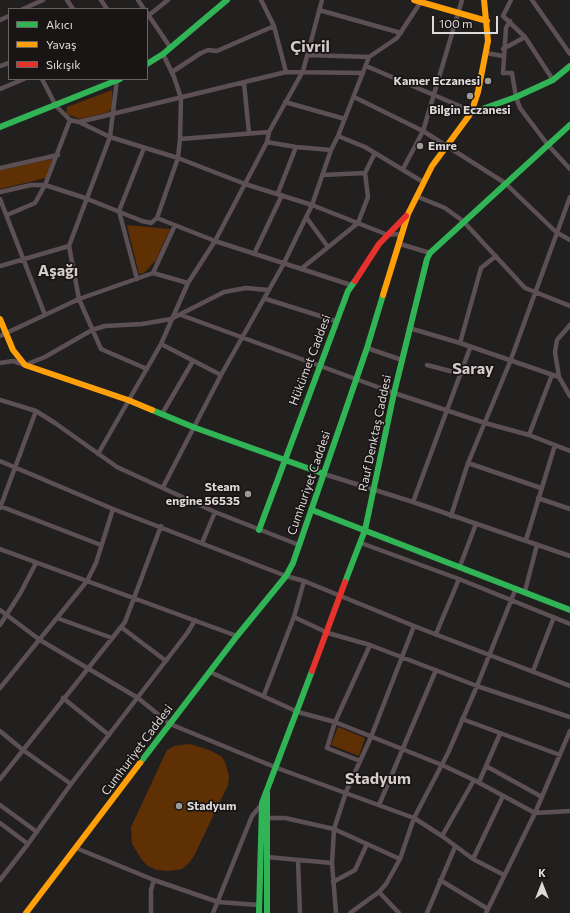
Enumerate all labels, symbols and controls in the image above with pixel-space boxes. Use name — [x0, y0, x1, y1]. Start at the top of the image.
legend — [8, 8, 148, 80]
scale bar — [434, 8, 500, 34]
text: 100 m — [439, 16, 473, 30]
text: Akıcı — [46, 17, 73, 31]
text: Yavaş — [46, 37, 77, 51]
district label: Çivril — [290, 37, 330, 57]
text: Sıkışık — [46, 57, 81, 71]
place label: Kamer Eczanesi — [394, 74, 480, 88]
marker: Kamer Eczanesi — [483, 76, 493, 86]
marker: Bilgin Eczanesi — [465, 91, 475, 101]
place label: Bilgin Eczanesi — [429, 103, 511, 117]
place label: Emre — [428, 139, 457, 153]
marker: Emre — [415, 141, 425, 151]
district label: Aşağı — [38, 261, 78, 281]
street label: Hükümet Caddesi — [286, 313, 334, 407]
district label: Saray — [452, 359, 494, 379]
street label: Rauf Denktaş Caddesi — [356, 373, 394, 493]
street label: Cumhuriyet Caddesi — [284, 429, 334, 537]
place label: Steam engine 56535 — [166, 480, 240, 508]
marker: Steam engine 56535 — [243, 489, 253, 499]
street label: Cumhuriyet Caddesi — [98, 702, 176, 798]
district label: Stadyum — [345, 769, 411, 789]
place label: Stadyum — [187, 799, 236, 813]
marker: Stadyum — [174, 801, 184, 811]
north arrow — [522, 865, 562, 905]
text: K — [538, 866, 546, 879]

